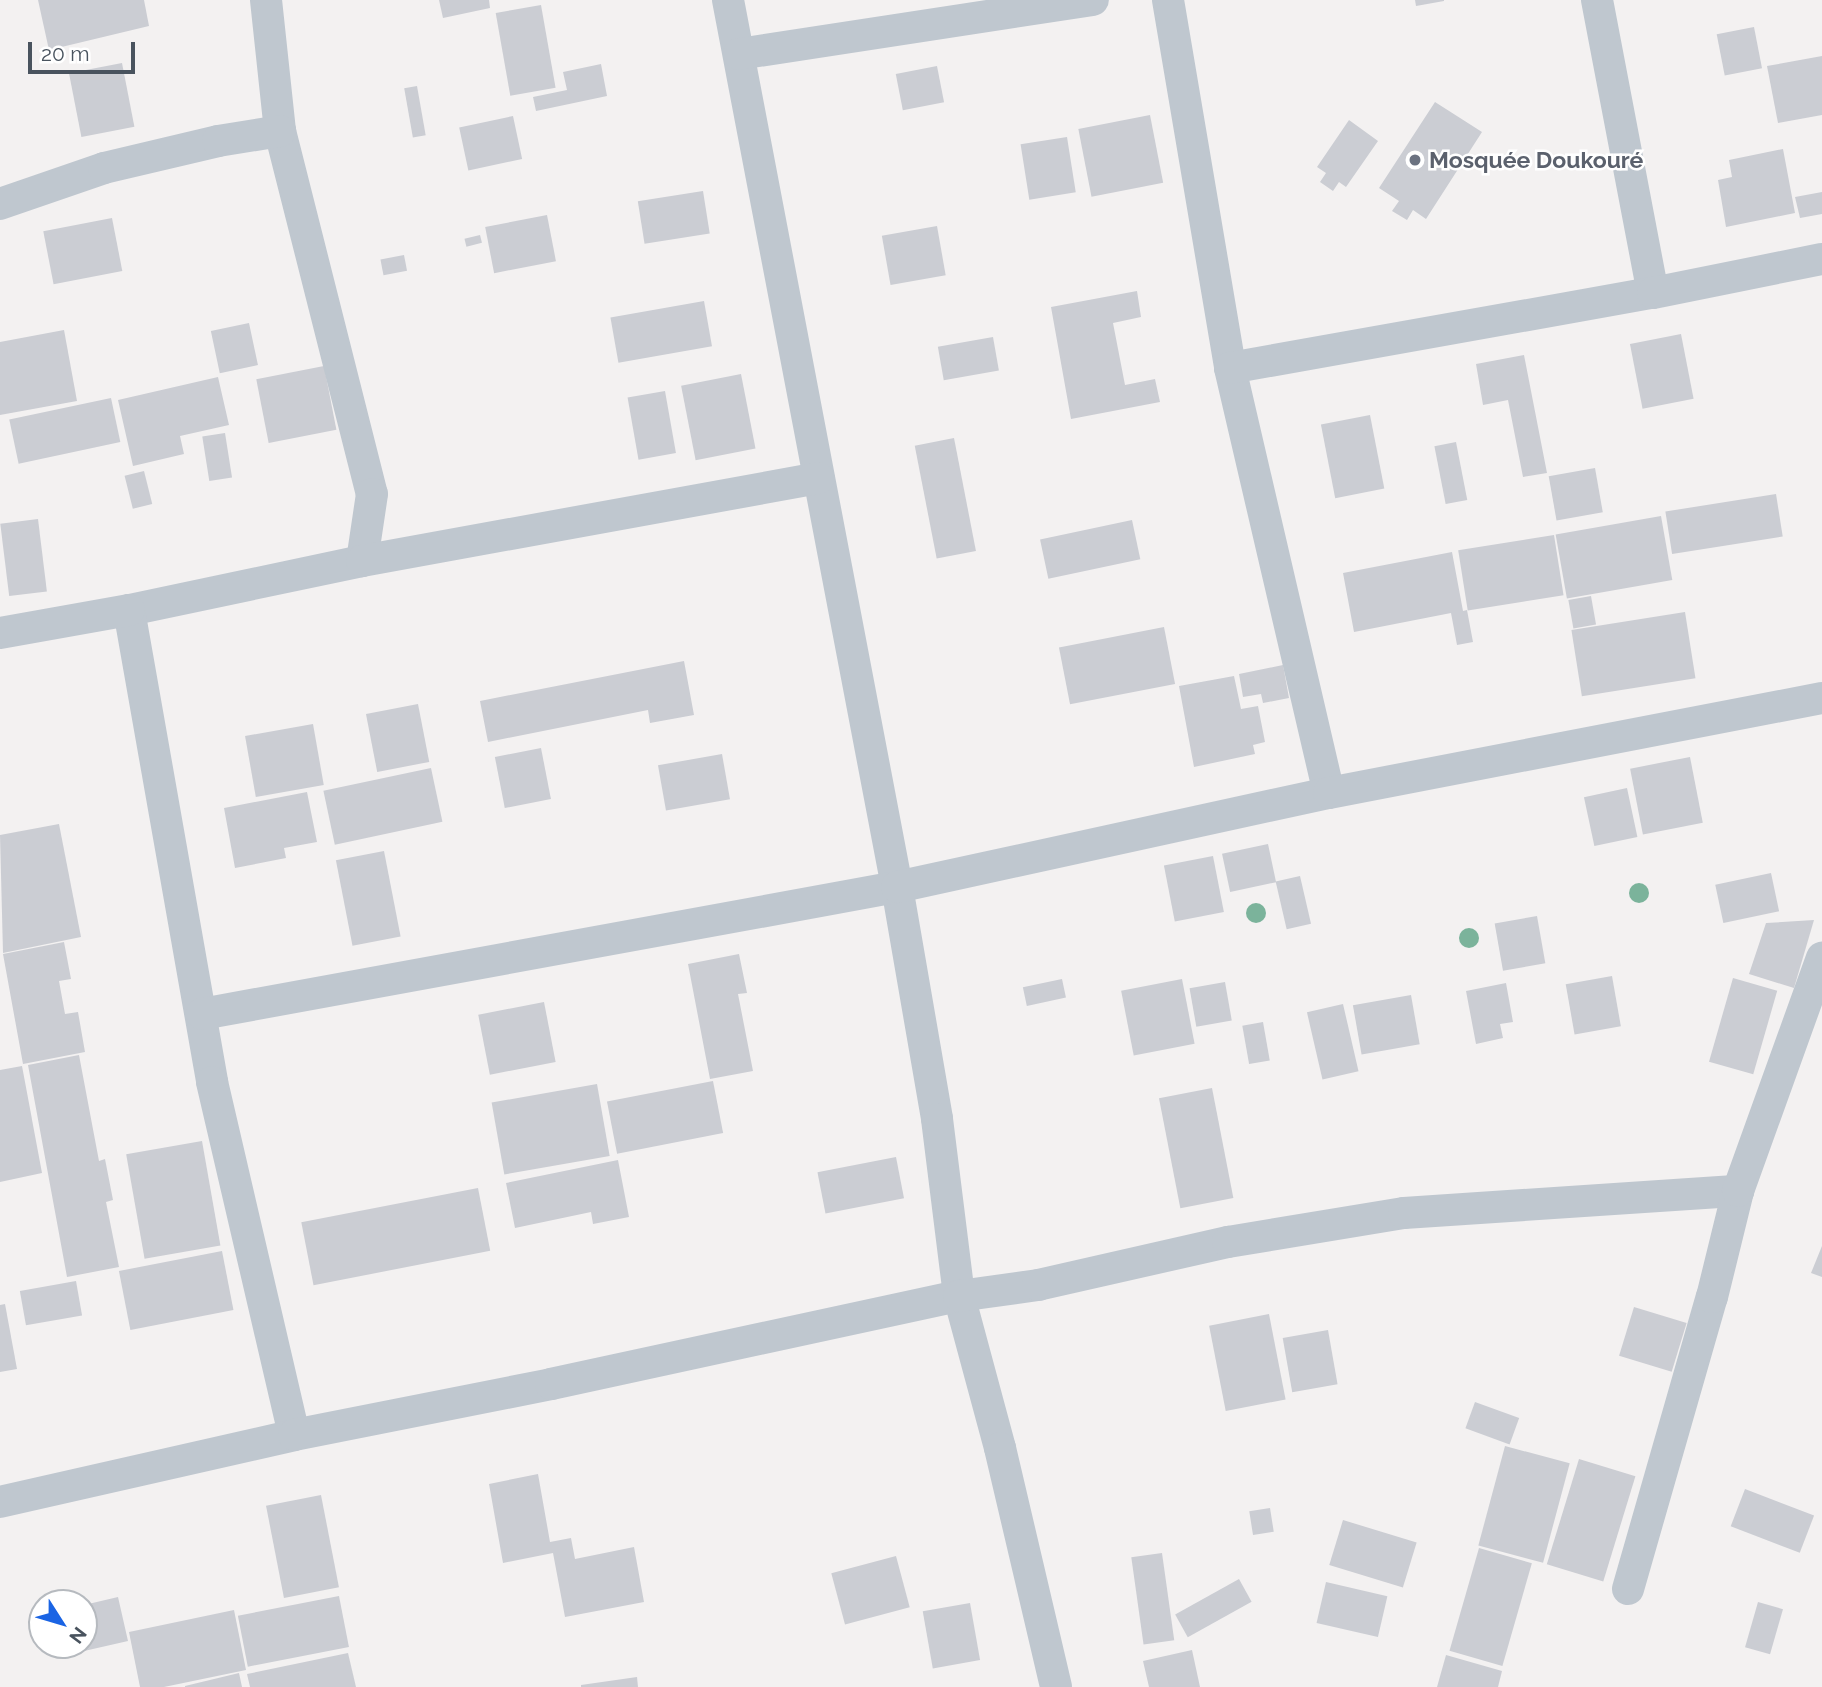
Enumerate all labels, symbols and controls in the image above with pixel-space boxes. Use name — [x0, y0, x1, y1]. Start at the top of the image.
scale bar — [32, 28, 138, 72]
text: 20 m — [41, 41, 89, 66]
place label: Mosquée Doukouré — [1429, 146, 1643, 174]
marker: Mosquée Doukouré — [1407, 152, 1423, 168]
north arrow — [28, 1589, 98, 1659]
text: N — [65, 1623, 91, 1648]

